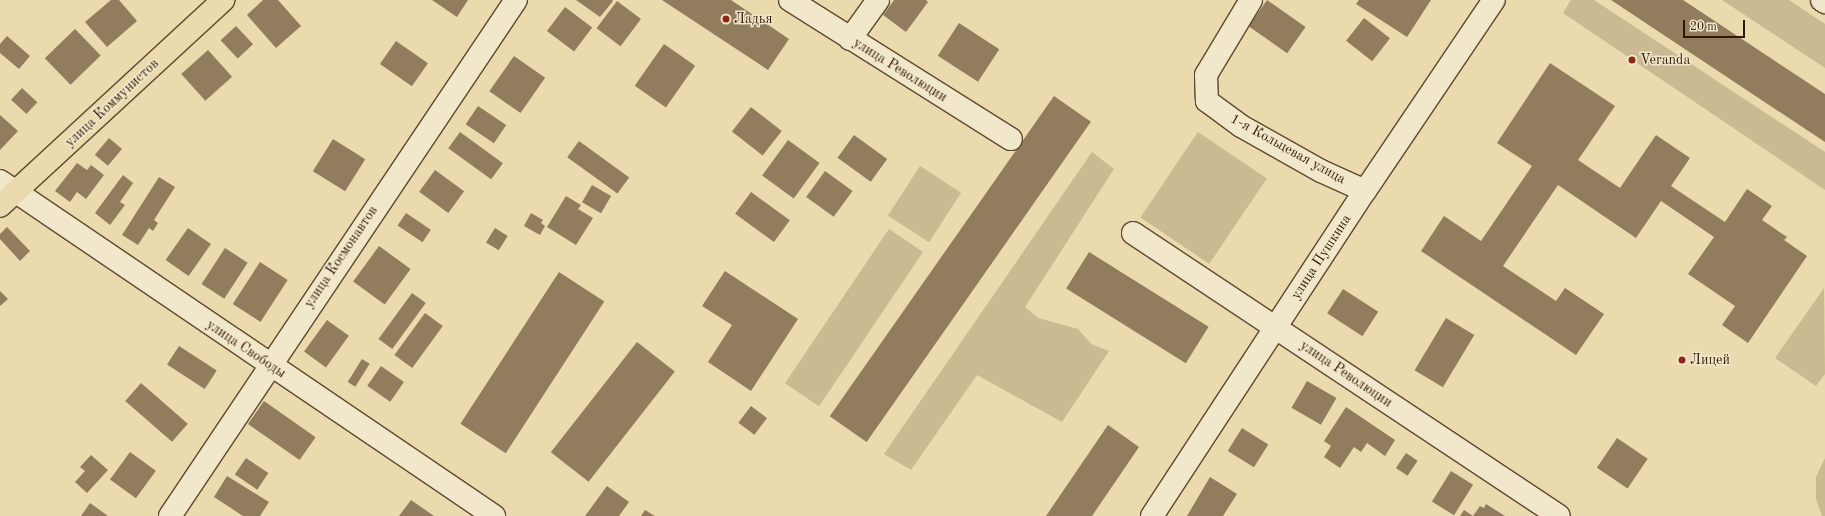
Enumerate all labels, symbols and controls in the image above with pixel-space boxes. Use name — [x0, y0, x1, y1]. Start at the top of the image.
place label: Ладья — [734, 11, 772, 27]
scale bar — [1685, 12, 1747, 38]
marker: Ладья — [721, 14, 731, 24]
text: 20 m — [1690, 21, 1717, 33]
street label: улица Революции — [850, 34, 950, 106]
place label: Veranda — [1640, 52, 1690, 68]
street label: улица Коммунистов — [62, 55, 162, 151]
marker: Veranda — [1627, 55, 1637, 65]
street label: 1-я Кольцевая улица — [1227, 110, 1349, 188]
street label: улица Космонавтов — [301, 203, 381, 311]
street label: улица Пушкина — [1287, 211, 1355, 303]
street label: улица Свободы — [203, 316, 289, 382]
street label: улица Революции — [1297, 337, 1395, 411]
place label: Лицей — [1690, 352, 1730, 368]
marker: Лицей — [1677, 355, 1687, 365]

